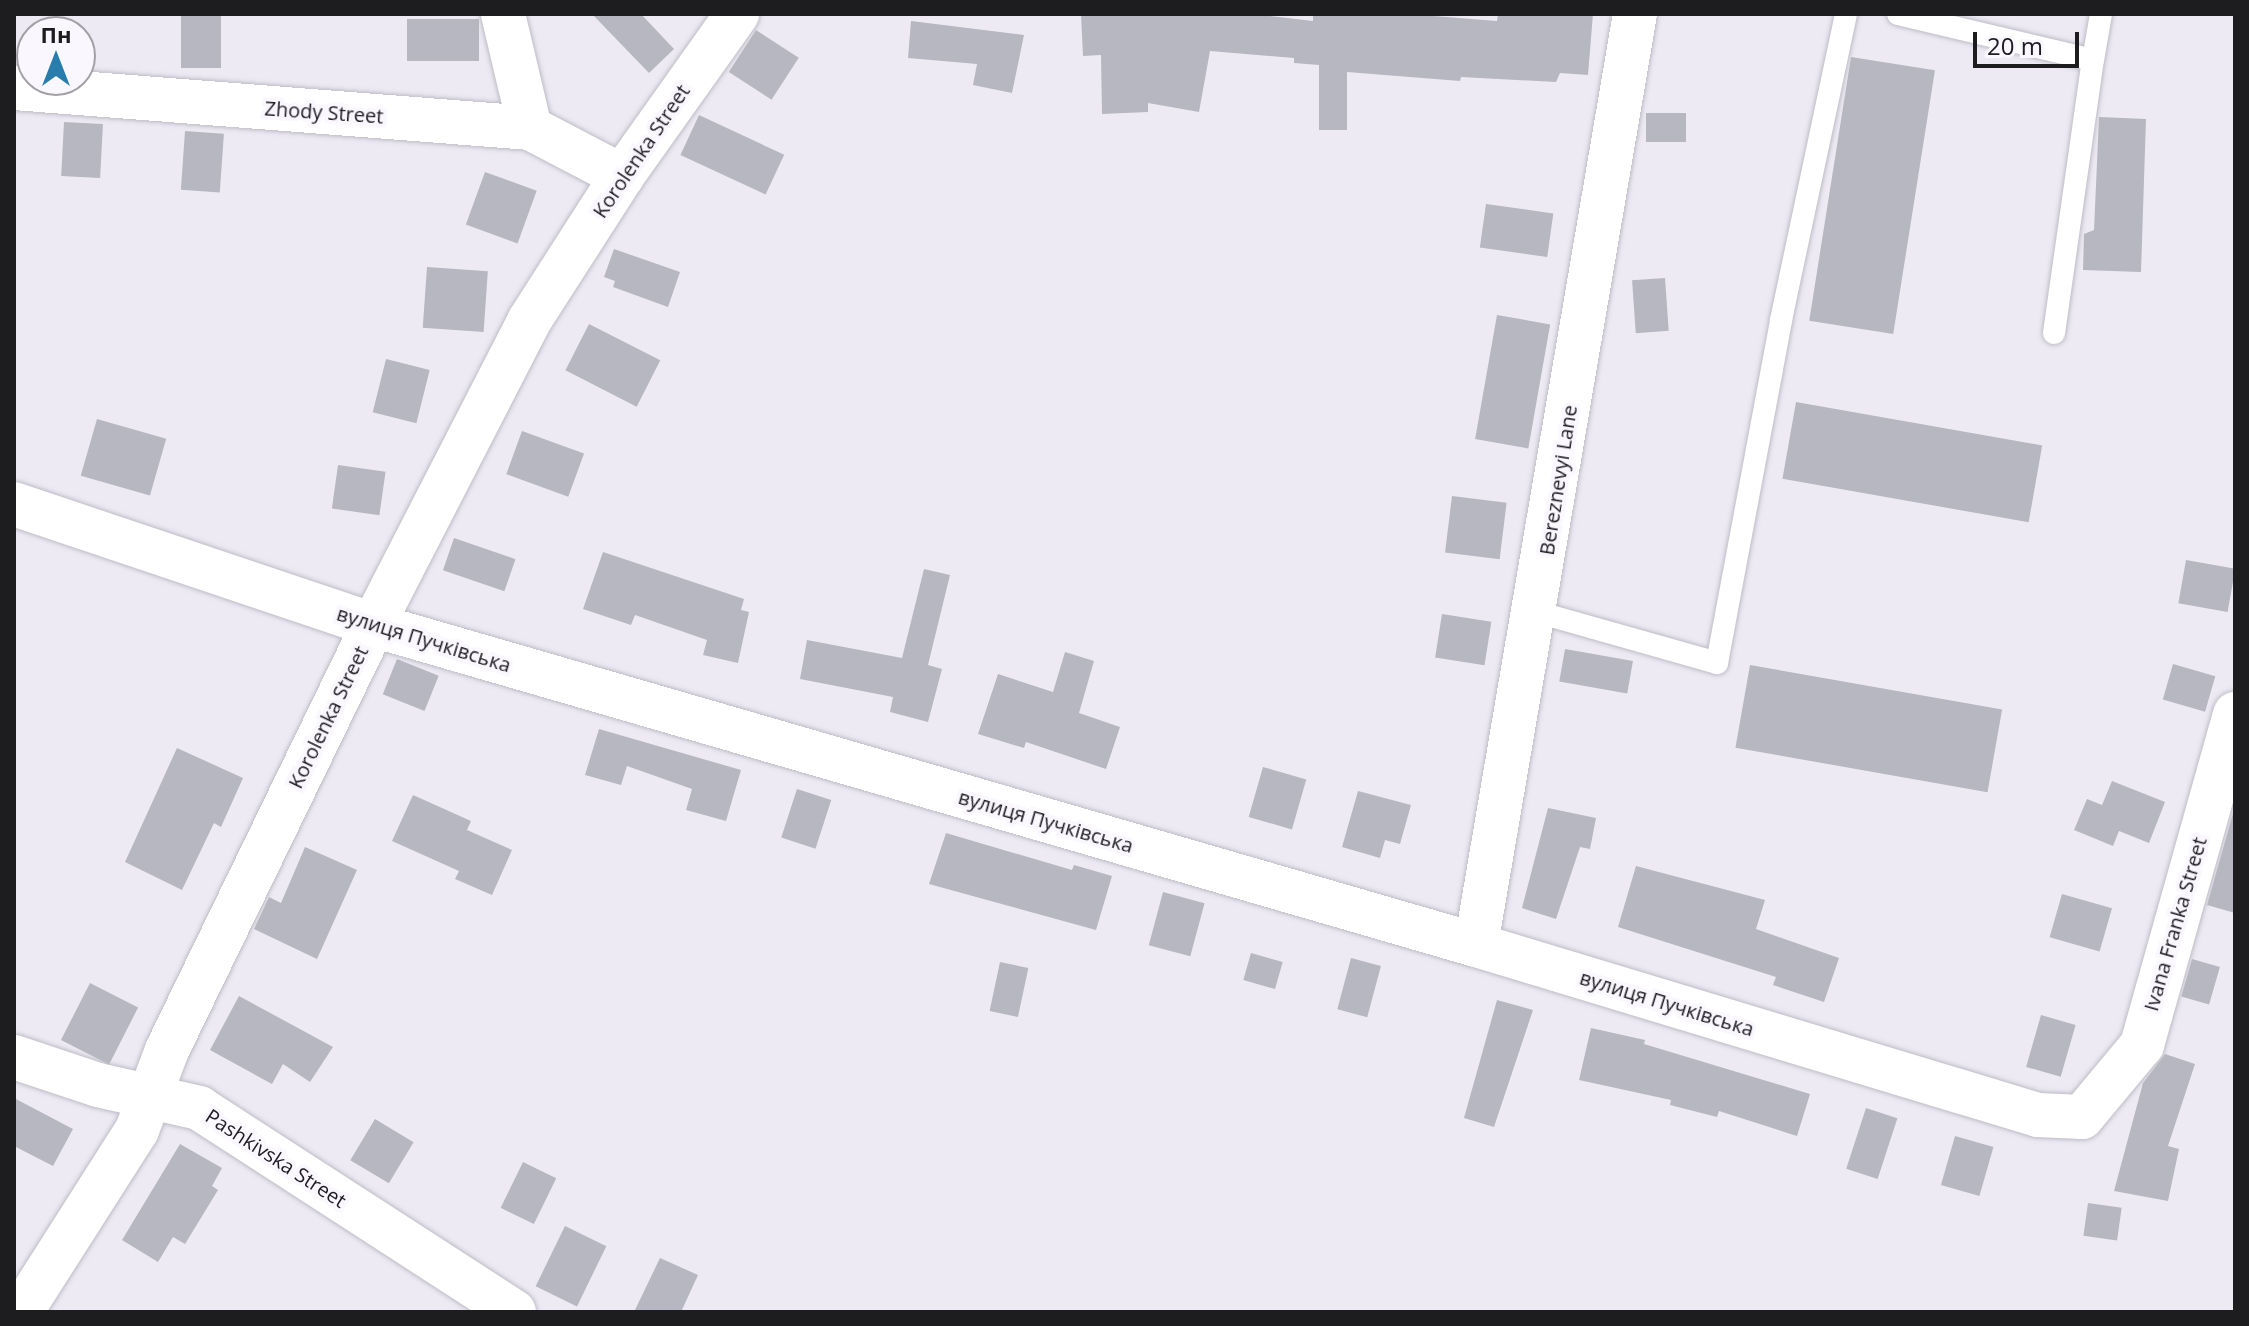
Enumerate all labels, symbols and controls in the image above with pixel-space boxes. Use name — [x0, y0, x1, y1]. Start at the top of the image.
north arrow — [16, 16, 96, 96]
scale bar — [1977, 16, 2083, 66]
text: Пн — [41, 19, 71, 49]
text: 20 m — [1987, 29, 2043, 62]
street label: Korolenka Street — [588, 80, 694, 222]
street label: Zhody Street — [264, 96, 384, 128]
street label: Bereznevyi Lane — [1534, 403, 1582, 557]
street label: вулиця Пучківська — [334, 601, 514, 677]
street label: Korolenka Street — [283, 642, 373, 792]
street label: вулиця Пучківська — [956, 785, 1136, 857]
street label: Ivana Franka Street — [2139, 834, 2211, 1014]
street label: вулиця Пучківська — [1577, 965, 1757, 1041]
street label: Pashkivska Street — [201, 1104, 351, 1212]

